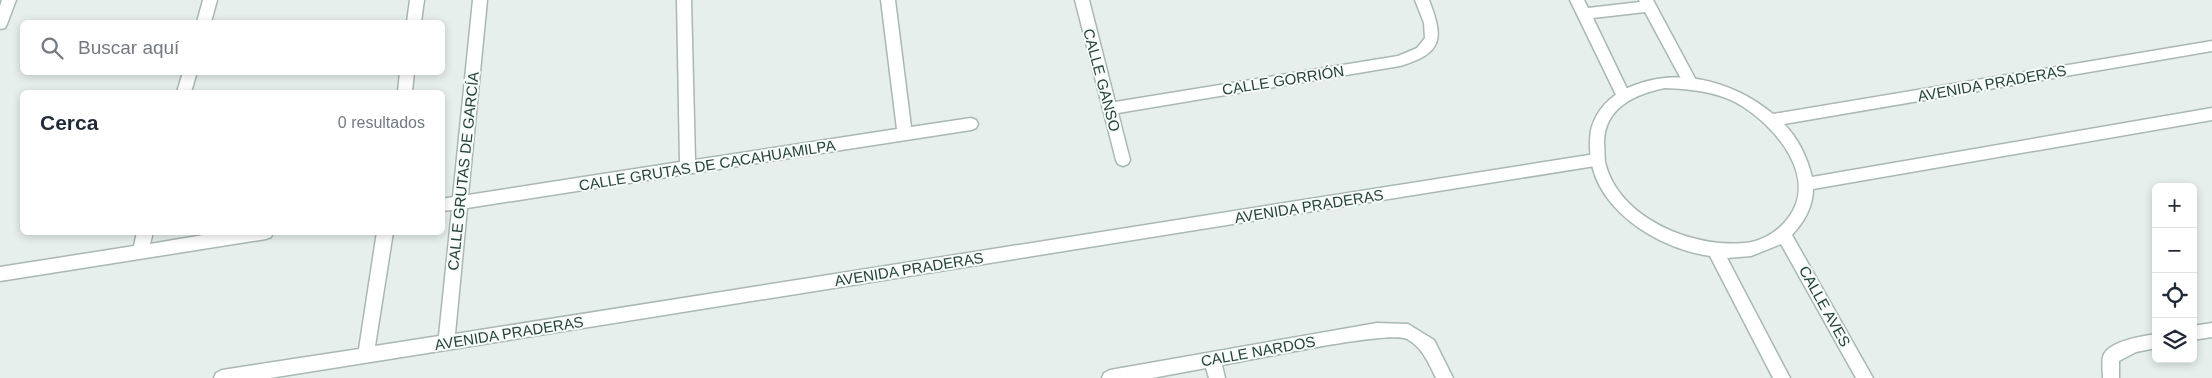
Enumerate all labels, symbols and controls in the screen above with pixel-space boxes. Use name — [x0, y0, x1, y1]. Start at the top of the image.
search box — [20, 20, 445, 75]
street label: CALLE GANSO — [1080, 27, 1124, 133]
icon: search — [38, 34, 66, 62]
text: Buscar aquí — [78, 37, 179, 58]
street label: CALLE GORRIÓN — [1221, 62, 1345, 98]
street label: AVENIDA PRADERAS — [1916, 62, 2068, 104]
street label: CALLE GRUTAS DE GARCÍA — [444, 71, 482, 271]
text: Cerca — [40, 111, 98, 134]
text: 0 resultados — [338, 114, 425, 131]
street label: CALLE GRUTAS DE CACAHUAMILPA — [578, 136, 836, 194]
map controls — [2152, 183, 2197, 363]
button: + — [2152, 183, 2197, 228]
street label: AVENIDA PRADERAS — [1233, 186, 1385, 226]
button: − — [2152, 228, 2197, 273]
street label: AVENIDA PRADERAS — [833, 249, 985, 289]
street label: CALLE AVES — [1796, 263, 1854, 349]
button: locate — [2152, 273, 2197, 318]
street label: AVENIDA PRADERAS — [433, 313, 585, 353]
button: layers — [2152, 318, 2197, 363]
street label: CALLE NARDOS — [1199, 333, 1317, 369]

